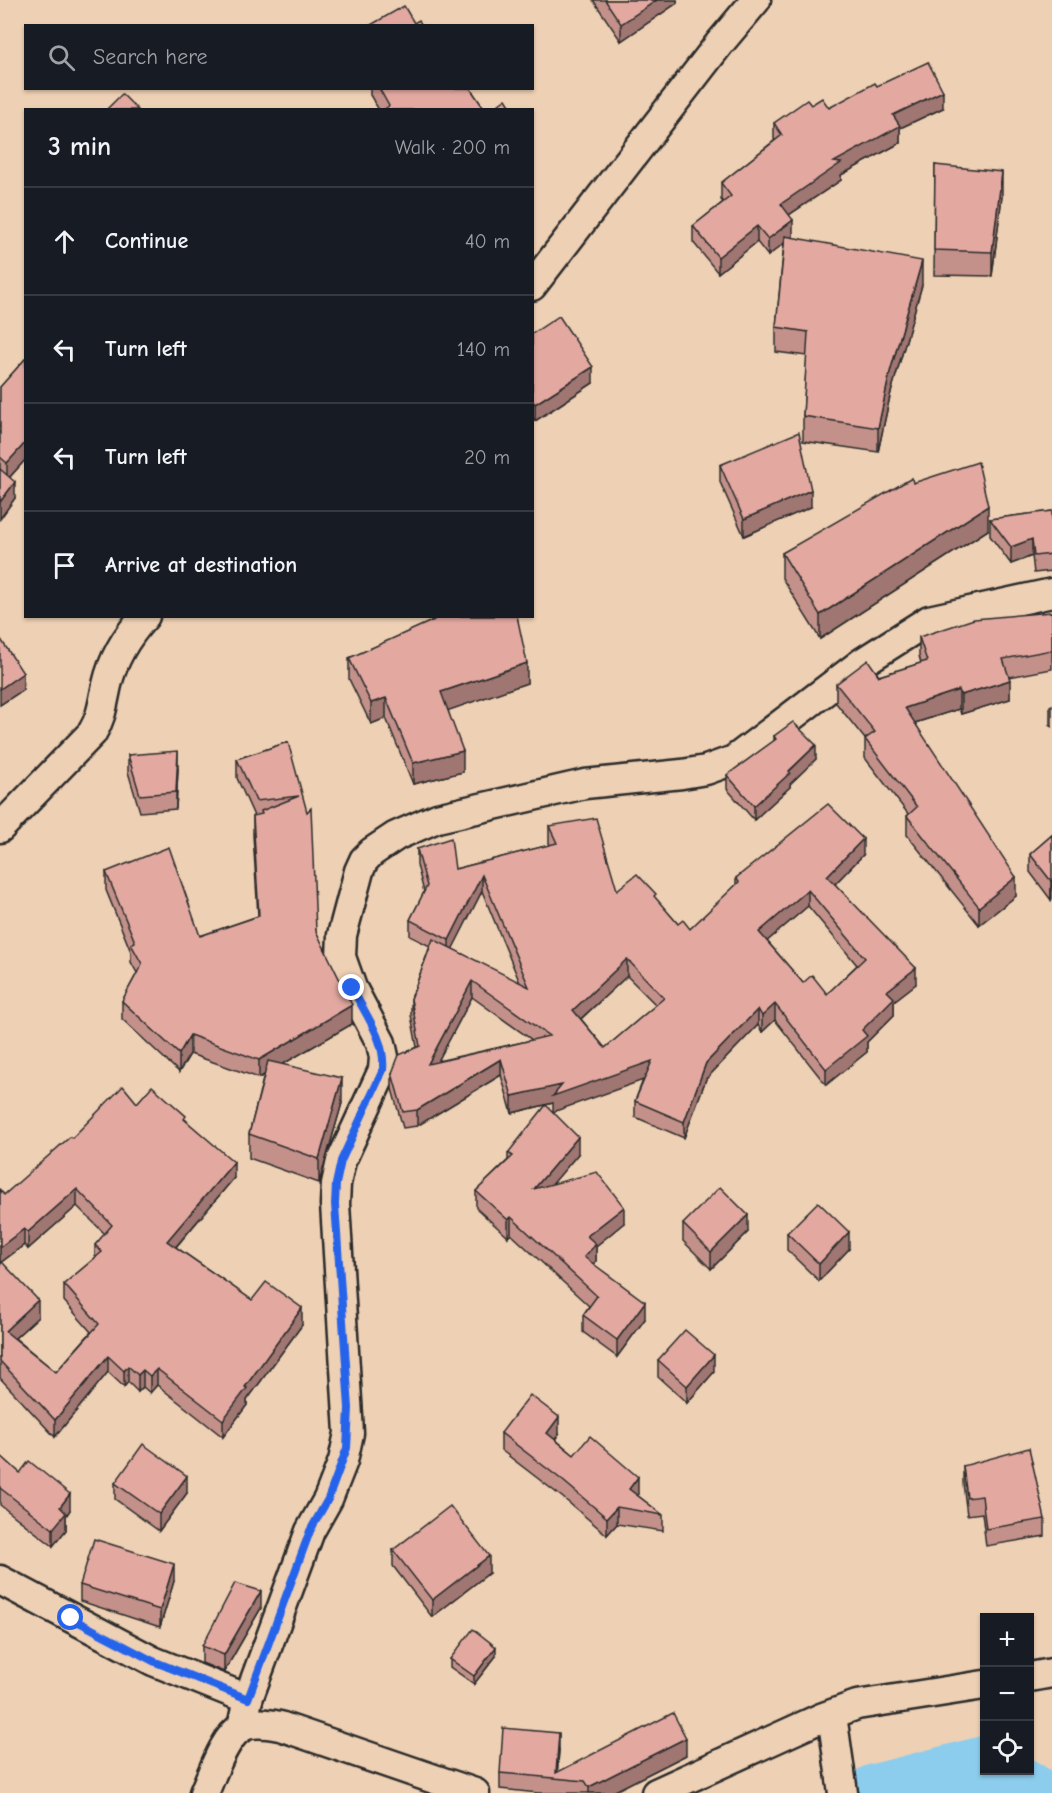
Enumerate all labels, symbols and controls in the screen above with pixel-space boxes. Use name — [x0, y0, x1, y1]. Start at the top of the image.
search box — [24, 24, 534, 90]
icon: search — [45, 41, 78, 74]
text: Search here — [93, 44, 208, 70]
text: 3 min — [48, 132, 111, 162]
text: Walk · 200 m — [395, 136, 510, 159]
icon: ahead — [48, 225, 81, 258]
text: Continue — [105, 228, 188, 254]
text: 40 m — [465, 230, 510, 253]
icon: left — [48, 333, 81, 366]
text: Turn left — [105, 336, 187, 362]
text: 140 m — [457, 338, 510, 361]
icon: left — [48, 441, 81, 474]
text: Turn left — [105, 444, 187, 470]
text: 20 m — [464, 446, 510, 469]
icon: arrive — [48, 549, 81, 582]
text: Arrive at destination — [105, 552, 297, 578]
route end — [338, 974, 364, 1000]
route start — [57, 1604, 83, 1630]
map controls — [980, 1613, 1034, 1775]
button: + — [980, 1613, 1034, 1667]
button: − — [980, 1667, 1034, 1721]
button: locate — [980, 1721, 1034, 1775]

